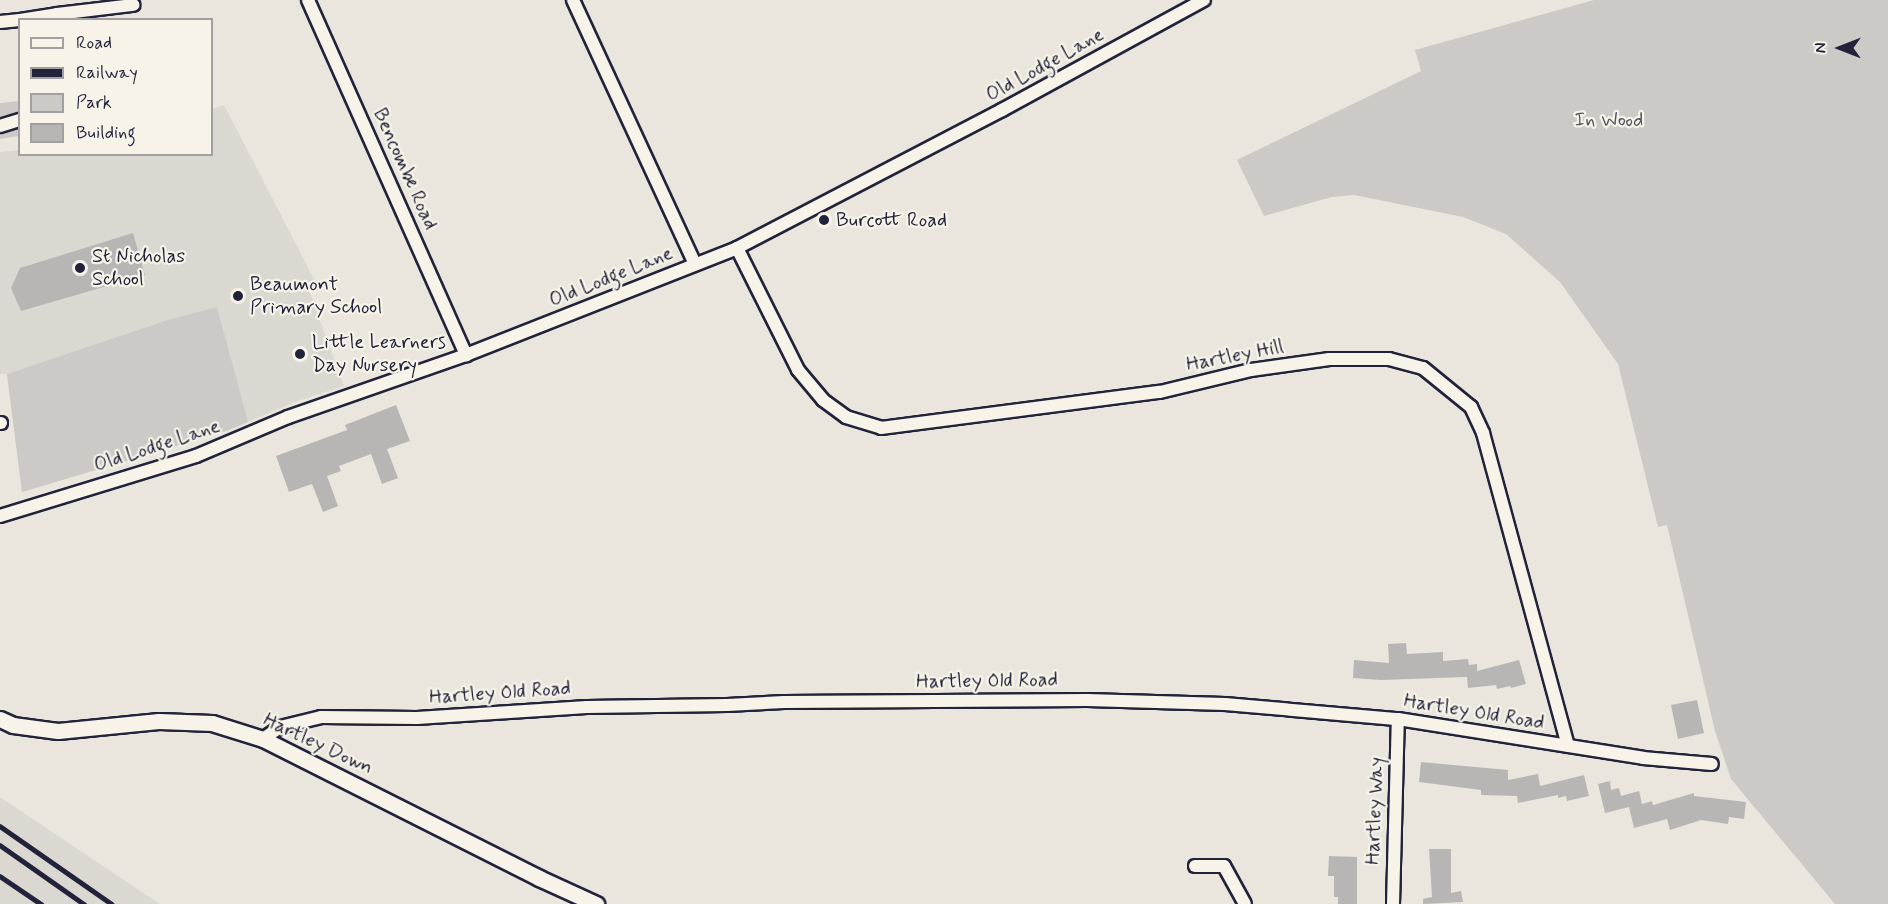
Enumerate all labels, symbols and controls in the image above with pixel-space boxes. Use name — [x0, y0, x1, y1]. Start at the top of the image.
legend — [18, 18, 213, 156]
north arrow — [1810, 18, 1870, 78]
street label: Old Lodge Lane — [981, 22, 1109, 108]
text: Road — [76, 31, 112, 55]
text: N — [1811, 43, 1832, 53]
text: Railway — [76, 61, 138, 85]
text: Park — [76, 91, 112, 115]
street label: Bencombe Road — [368, 105, 442, 233]
park label: In Wood — [1574, 108, 1644, 132]
text: Building — [76, 121, 136, 145]
place label: Burcott Road — [836, 208, 947, 232]
marker: Burcott Road — [817, 213, 831, 227]
street label: Old Lodge Lane — [545, 241, 677, 313]
place label: St Nicholas School — [92, 244, 186, 291]
marker: St Nicholas School — [73, 261, 87, 275]
place label: Beaumont Primary School — [250, 272, 382, 319]
marker: Beaumont Primary School — [231, 289, 245, 303]
place label: Little Learners Day Nursery — [312, 330, 452, 377]
street label: Hartley Hill — [1185, 335, 1285, 377]
marker: Little Learners Day Nursery — [293, 347, 307, 361]
street label: Old Lodge Lane — [90, 414, 224, 478]
street label: Hartley Old Road — [914, 668, 1060, 694]
street label: Hartley Old Road — [427, 676, 573, 710]
street label: Hartley Old Road — [1400, 689, 1548, 735]
street label: Hartley Down — [258, 707, 378, 781]
street label: Hartley Way — [1361, 756, 1389, 866]

